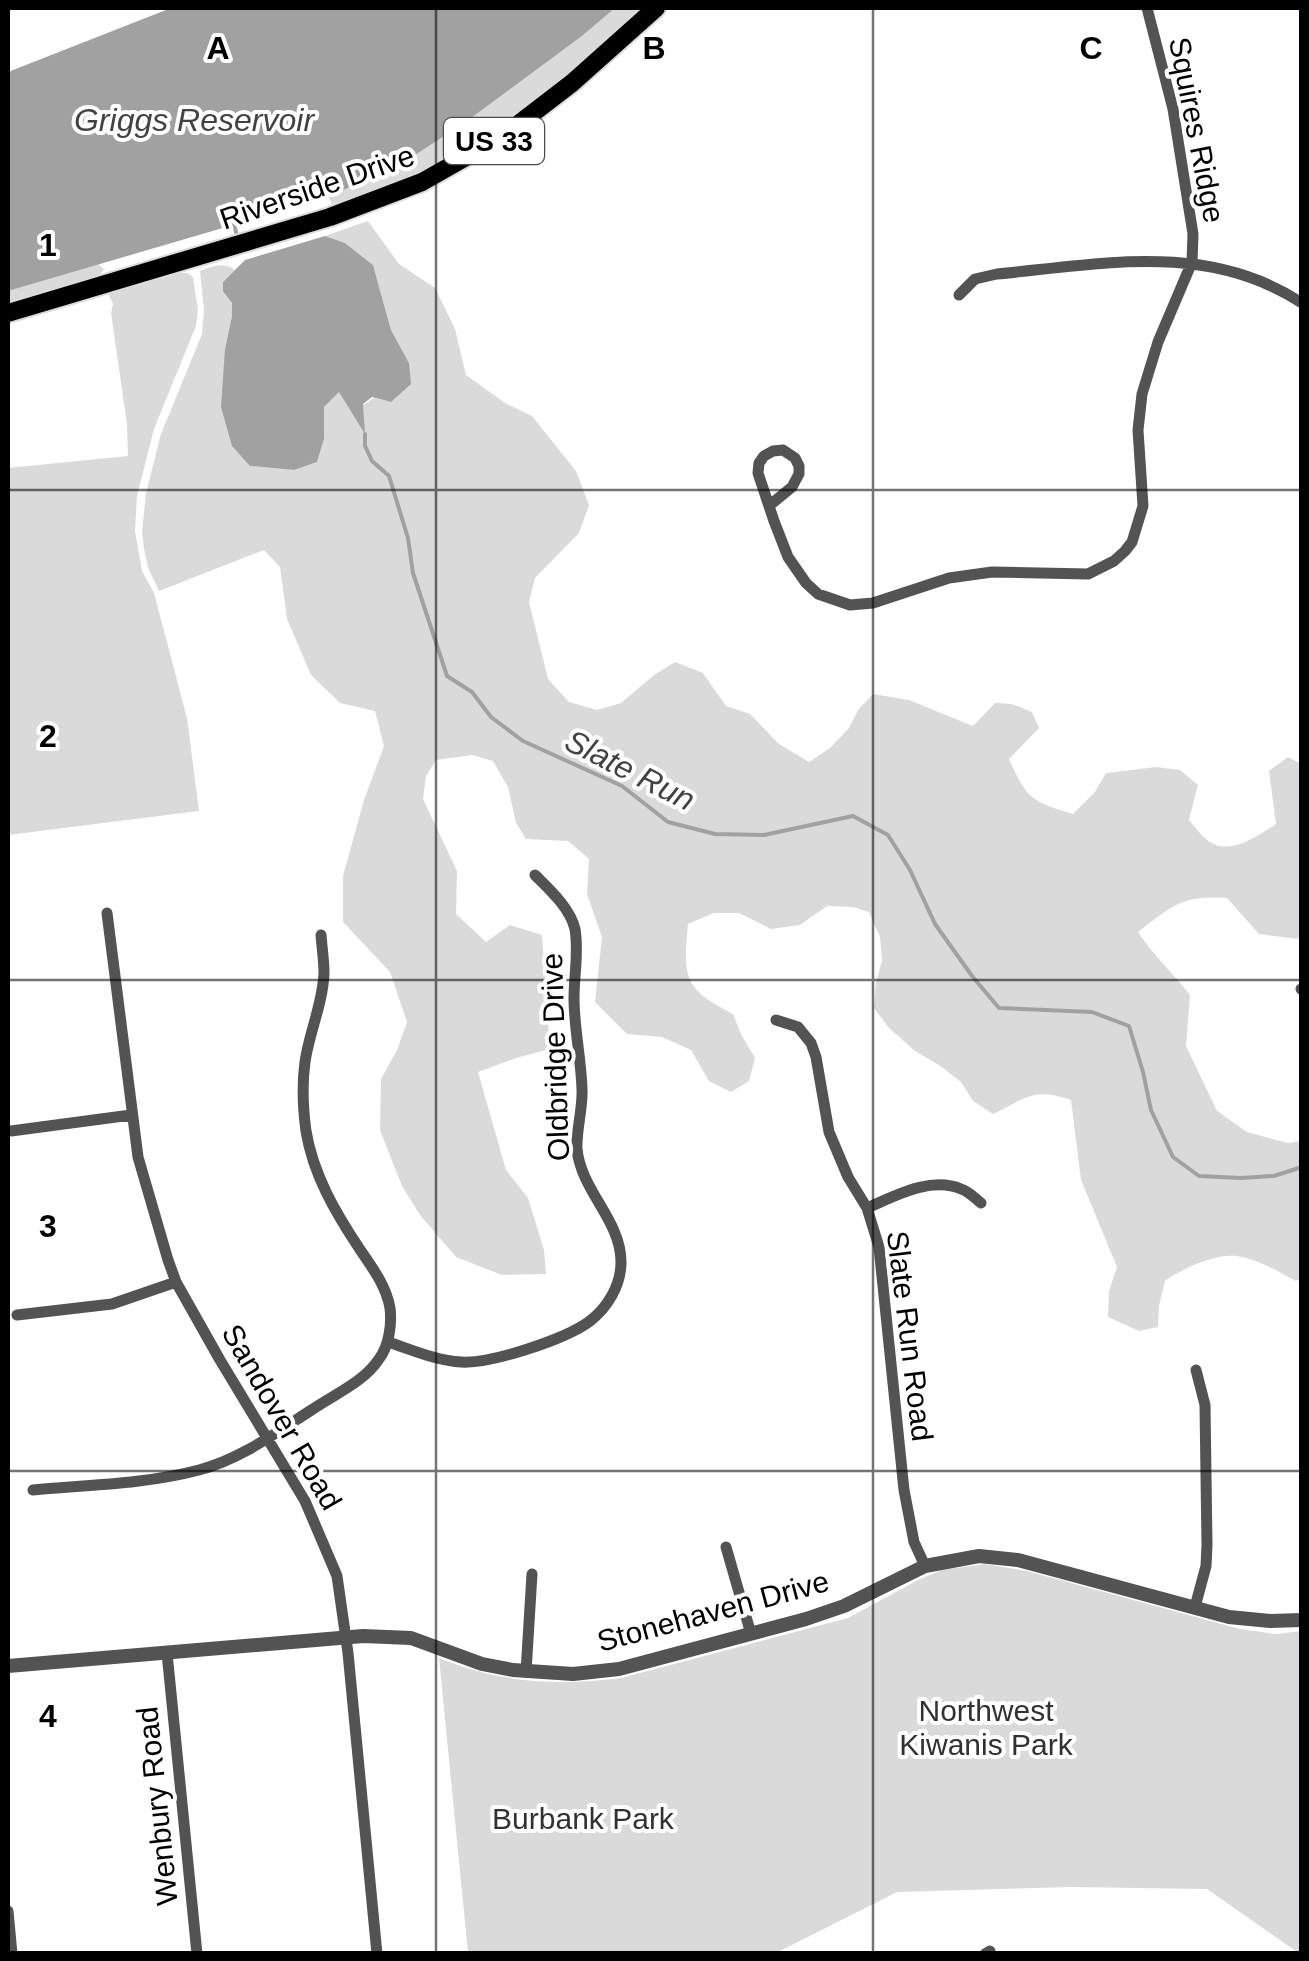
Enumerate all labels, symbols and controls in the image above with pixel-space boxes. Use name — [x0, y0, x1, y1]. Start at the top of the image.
text: A — [206, 30, 230, 66]
text: B — [642, 30, 666, 66]
text: C — [1079, 30, 1103, 66]
street label: Squires Ridge — [1163, 34, 1231, 226]
water label: Griggs Reservoir — [74, 102, 315, 138]
road number: US 33 — [444, 118, 544, 164]
street label: Riverside Drive — [215, 138, 419, 236]
text: 1 — [39, 227, 57, 263]
text: 2 — [39, 718, 57, 754]
water label: Slate Run — [559, 722, 701, 818]
street label: Oldbridge Drive — [535, 952, 575, 1162]
text: 3 — [39, 1208, 57, 1244]
street label: Slate Run Road — [881, 1229, 939, 1443]
street label: Sandover Road — [216, 1318, 348, 1516]
street label: Stonehaven Drive — [594, 1564, 832, 1658]
park label: Northwest Kiwanis Park — [899, 1694, 1074, 1761]
text: 4 — [39, 1698, 57, 1734]
street label: Wenbury Road — [130, 1705, 184, 1907]
park label: Burbank Park — [492, 1802, 675, 1835]

